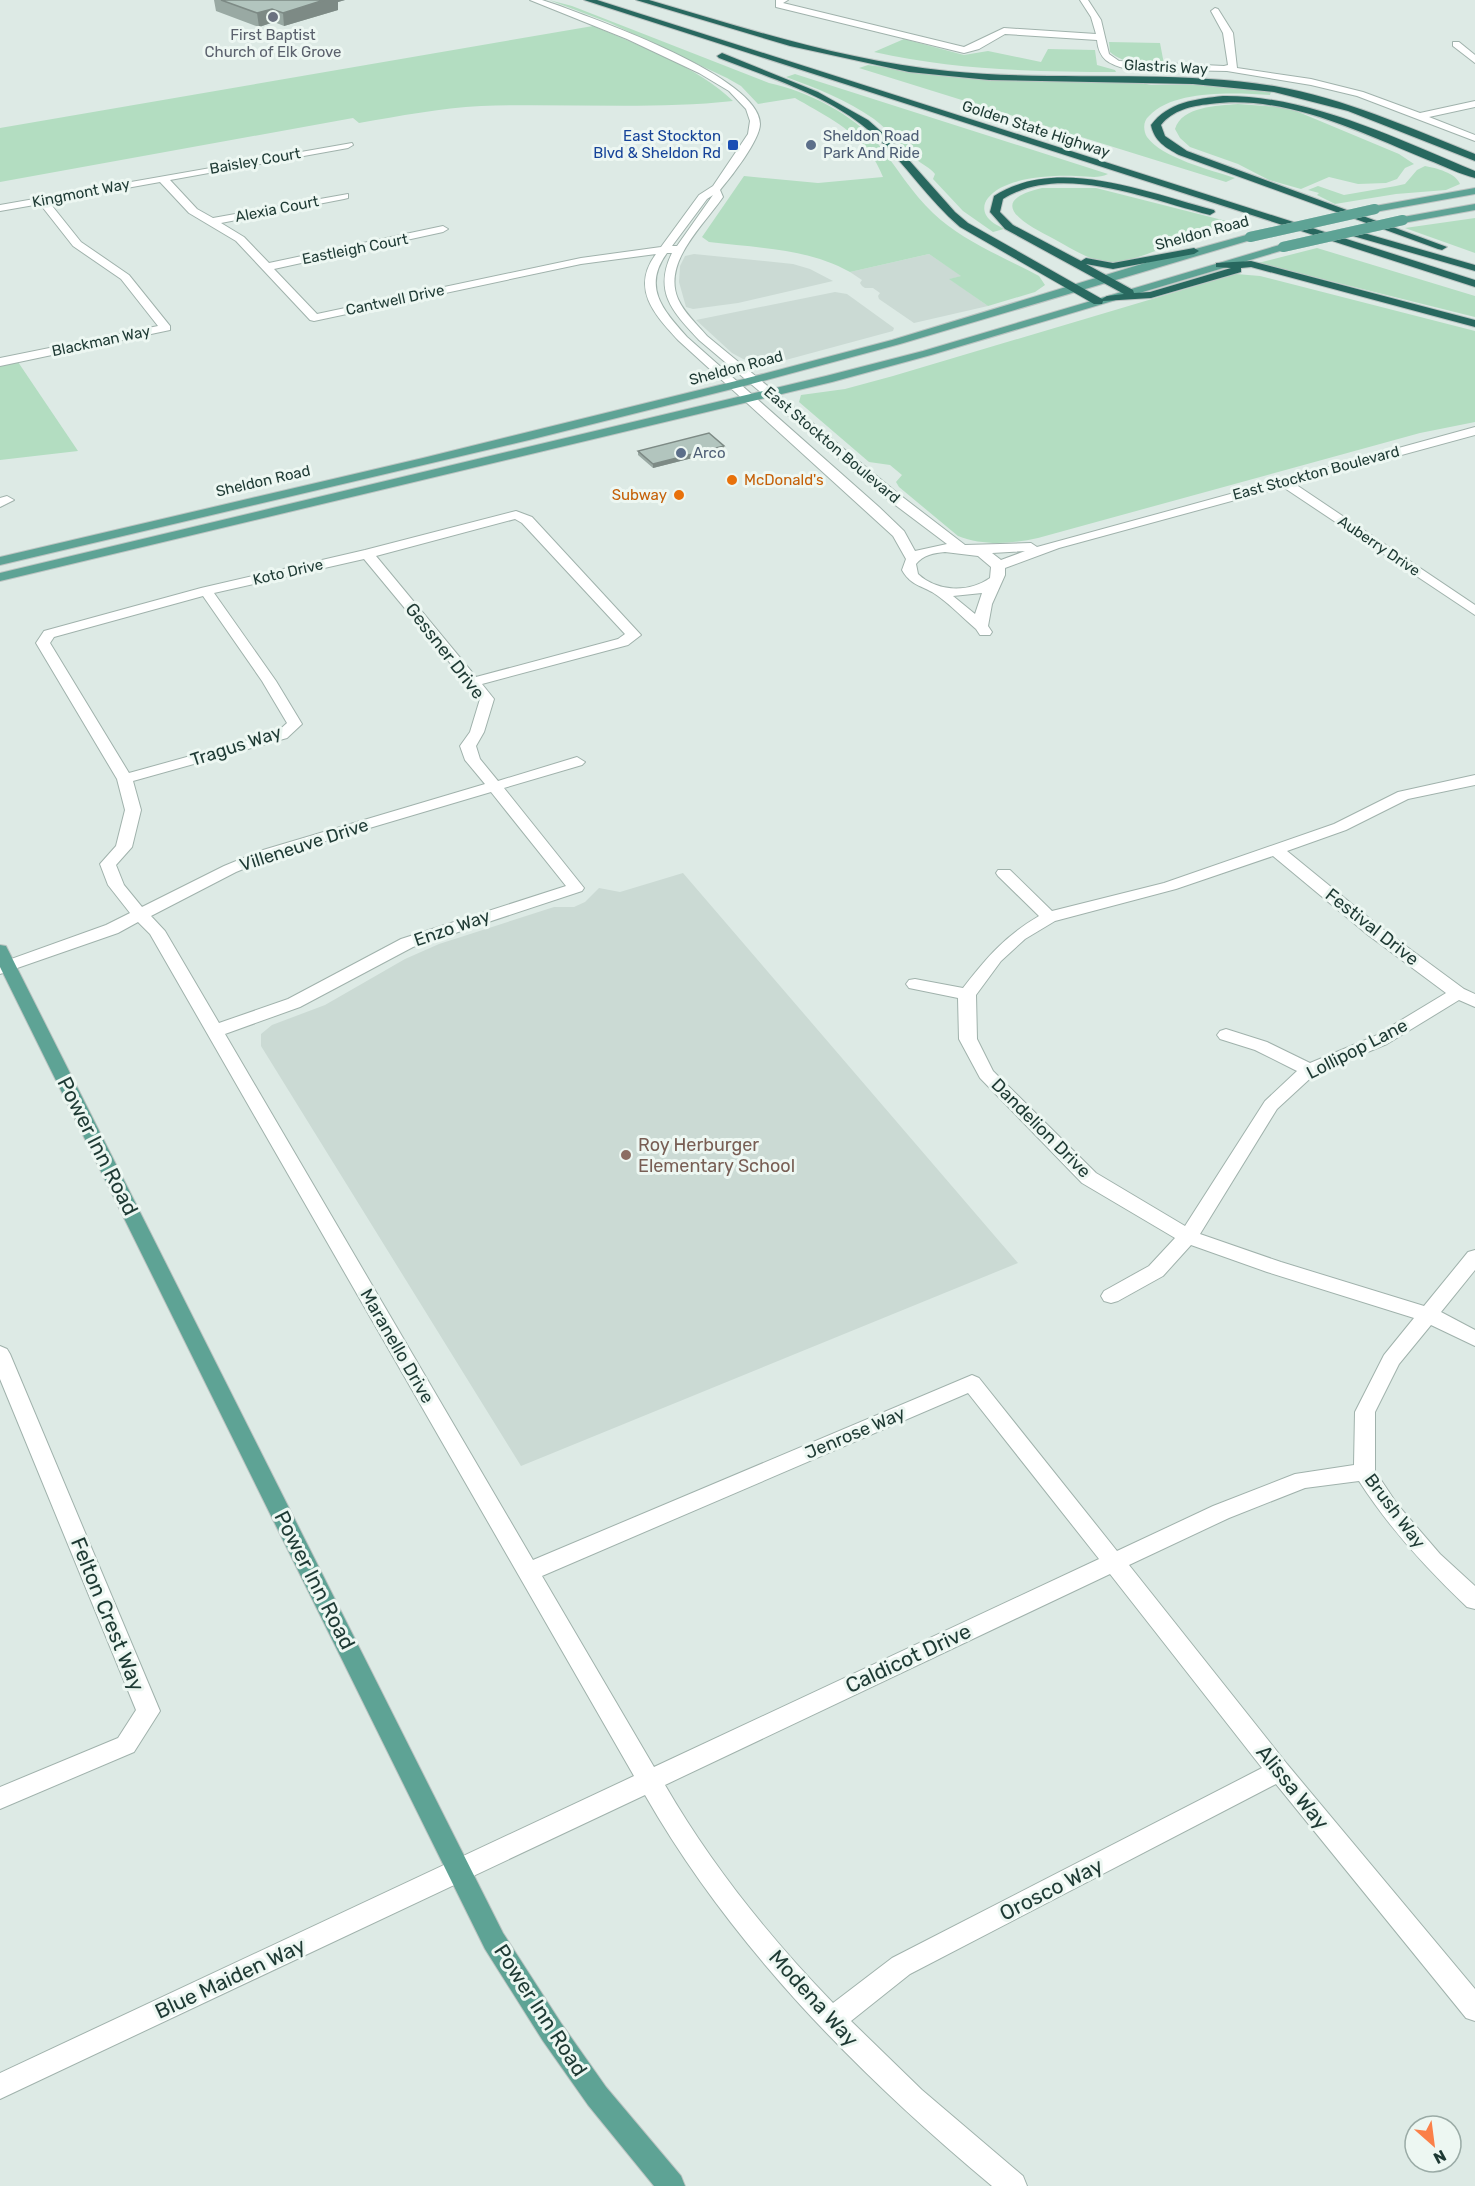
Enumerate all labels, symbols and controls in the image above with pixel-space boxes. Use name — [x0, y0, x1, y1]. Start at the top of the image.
marker: First Baptist Church of Elk Grove — [266, 10, 280, 24]
place label: First Baptist Church of Elk Grove — [205, 26, 341, 61]
street label: Glastris Way — [1124, 56, 1208, 78]
street label: Golden State Highway — [960, 97, 1112, 161]
place label: East Stockton Blvd & Sheldon Rd — [593, 127, 721, 162]
place label: Sheldon Road Park And Ride — [823, 127, 920, 162]
marker: East Stockton Blvd & Sheldon Rd — [726, 138, 740, 152]
marker: Sheldon Road Park And Ride — [804, 138, 818, 152]
street label: Baisley Court — [208, 144, 302, 178]
street label: Kingmont Way — [31, 175, 131, 211]
street label: Alexia Court — [234, 192, 320, 226]
street label: Sheldon Road — [1153, 212, 1251, 254]
street label: Eastleigh Court — [301, 230, 410, 268]
street label: Cantwell Drive — [344, 281, 446, 319]
street label: Blackman Way — [50, 322, 152, 360]
street label: Sheldon Road — [687, 347, 785, 389]
street label: East Stockton Boulevard — [760, 383, 904, 507]
street label: East Stockton Boulevard — [1231, 442, 1401, 504]
place label: Arco — [693, 444, 726, 462]
marker: Arco — [674, 446, 688, 460]
street label: Sheldon Road — [214, 461, 312, 501]
place label: McDonald's — [744, 471, 824, 489]
marker: McDonald's — [725, 473, 739, 487]
place label: Subway — [612, 486, 667, 504]
marker: Subway — [672, 488, 686, 502]
street label: Auberry Drive — [1334, 512, 1424, 580]
street label: Koto Drive — [251, 555, 325, 589]
street label: Gessner Drive — [401, 599, 489, 703]
street label: Tragus Way — [188, 721, 284, 771]
street label: Villeneuve Drive — [237, 814, 371, 876]
street label: Festival Drive — [1321, 884, 1423, 970]
street label: Enzo Way — [411, 905, 493, 951]
street label: Lollipop Lane — [1303, 1014, 1411, 1084]
street label: Power Inn Road — [52, 1073, 144, 1219]
street label: Dandelion Drive — [987, 1074, 1095, 1182]
place label: Roy Herburger Elementary School — [638, 1134, 795, 1177]
marker: Roy Herburger Elementary School — [619, 1148, 633, 1162]
street label: Maranello Drive — [355, 1285, 439, 1407]
street label: Jenrose Way — [802, 1402, 908, 1464]
street label: Brush Way — [1360, 1469, 1430, 1553]
street label: Power Inn Road — [269, 1507, 361, 1653]
street label: Felton Crest Way — [66, 1533, 150, 1695]
street label: Caldicot Drive — [841, 1618, 975, 1698]
street label: Alissa Way — [1251, 1740, 1335, 1835]
street label: Orosco Way — [995, 1852, 1107, 1926]
street label: Blue Maiden Way — [151, 1932, 310, 2024]
street label: Power Inn Road — [489, 1939, 593, 2081]
street label: Modena Way — [764, 1945, 864, 2052]
north arrow — [1403, 2114, 1463, 2174]
text: N — [1430, 2146, 1449, 2168]

